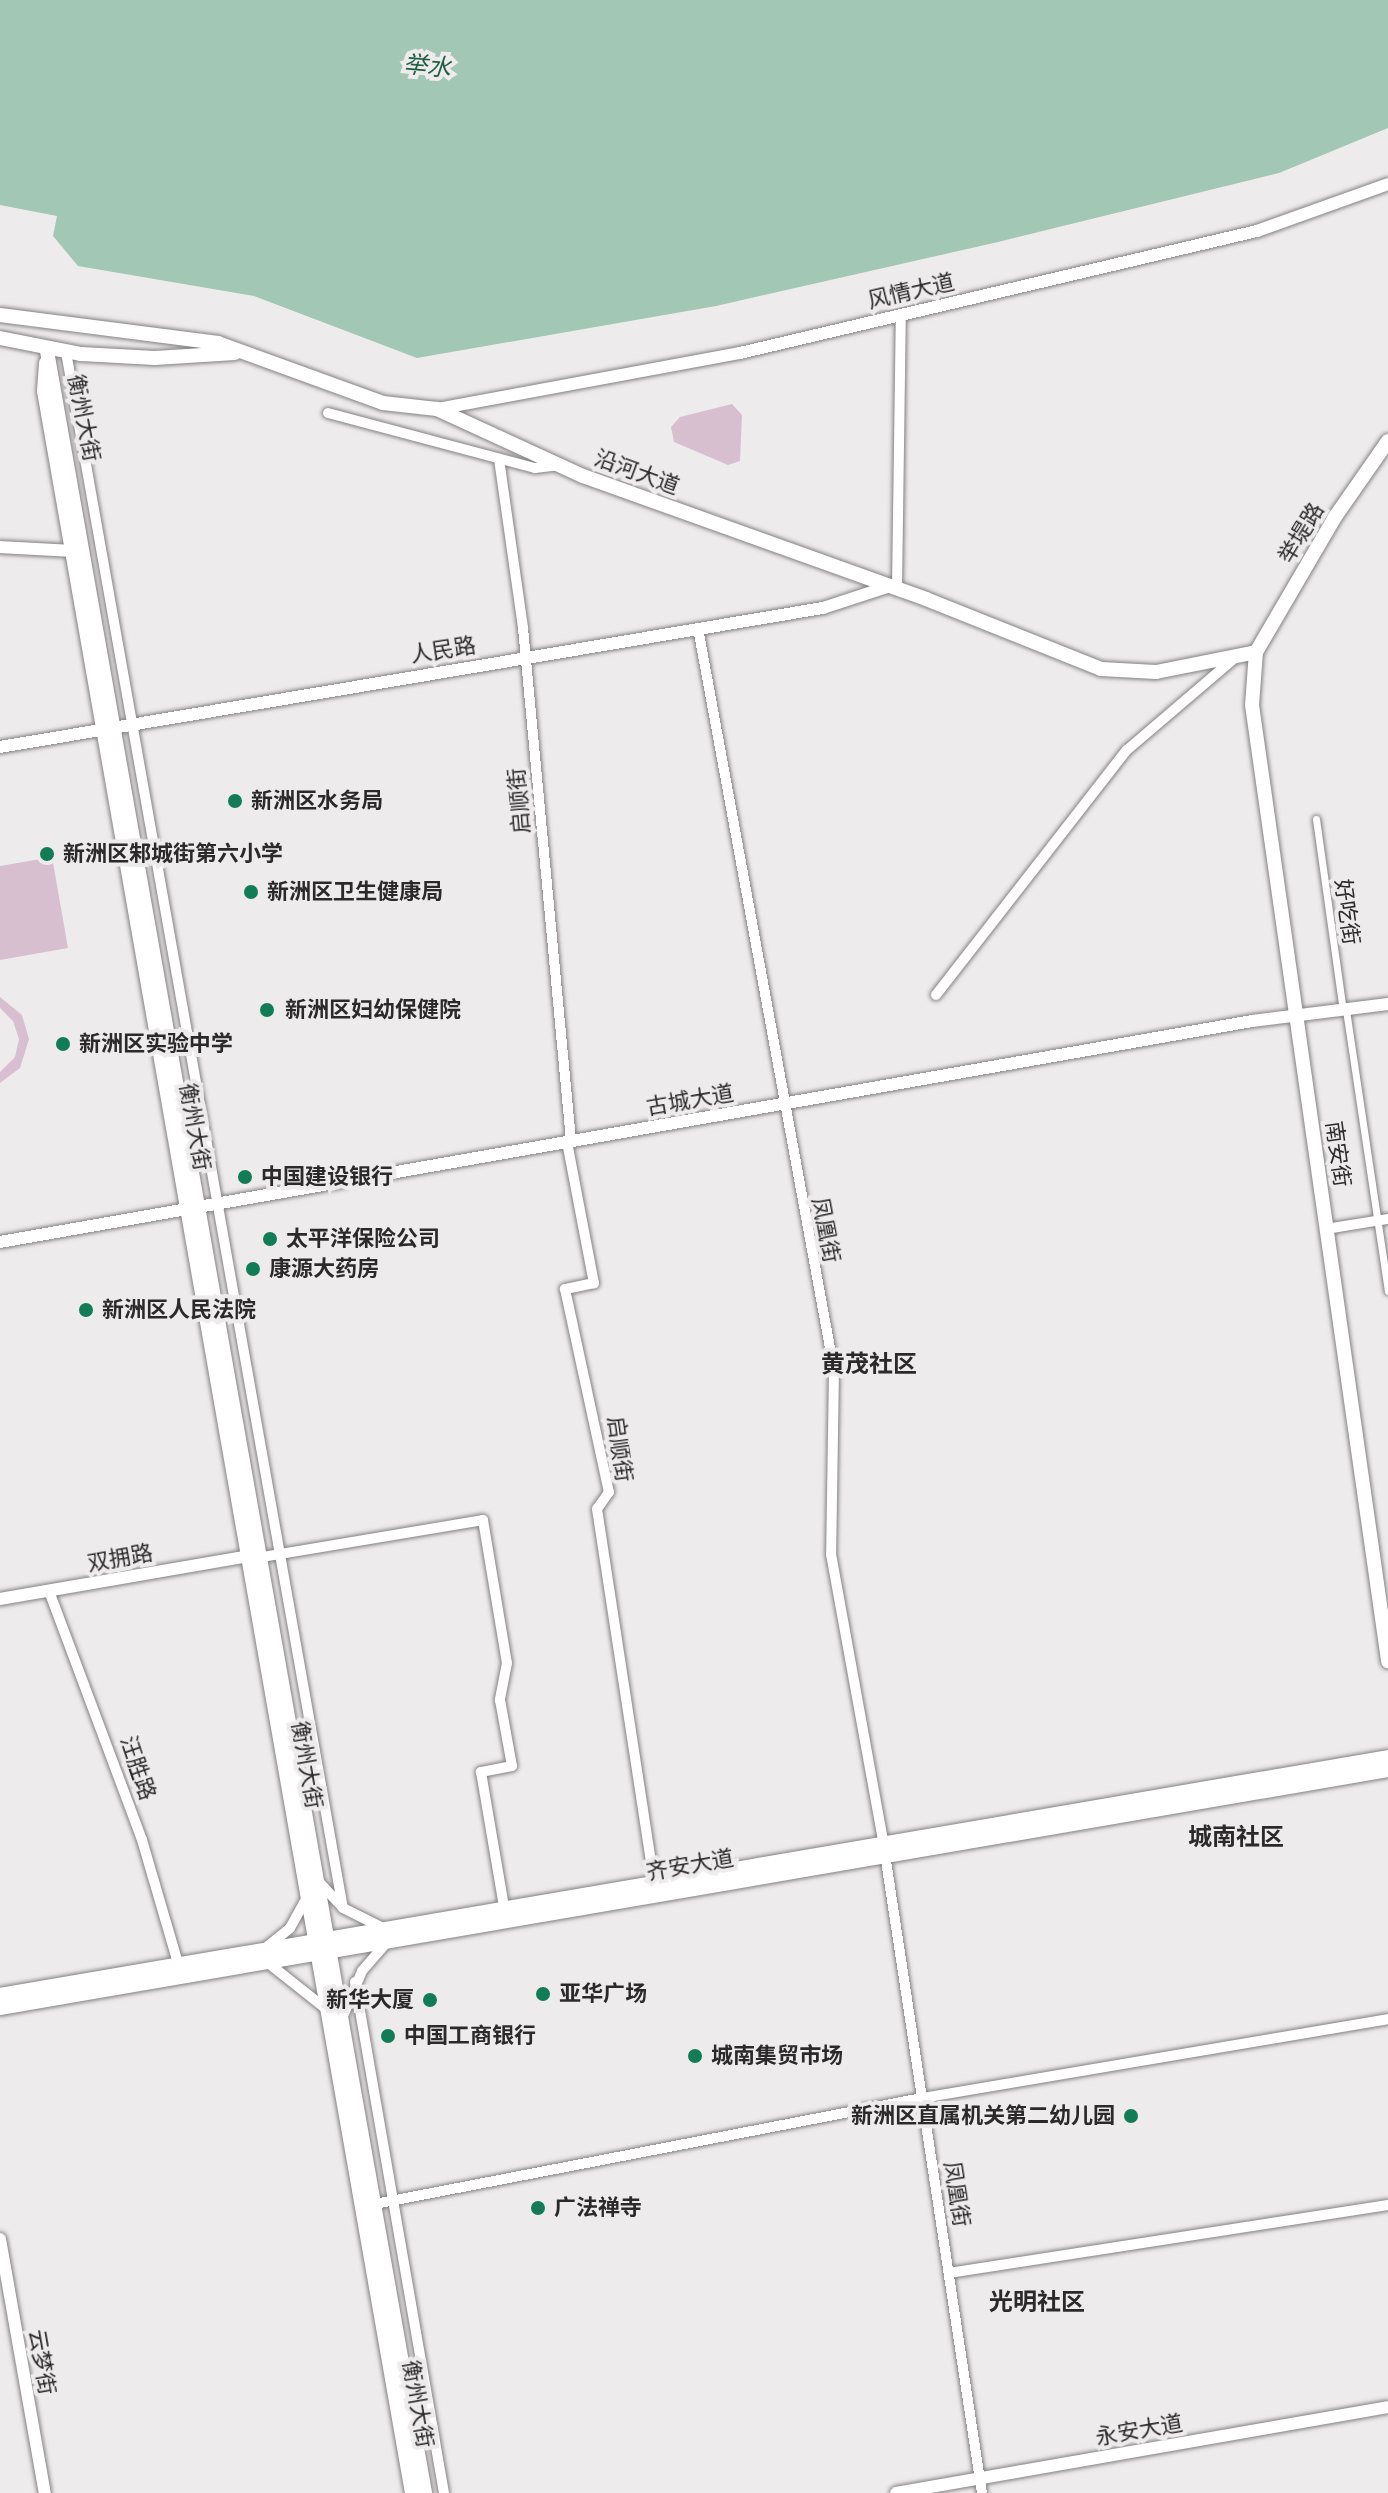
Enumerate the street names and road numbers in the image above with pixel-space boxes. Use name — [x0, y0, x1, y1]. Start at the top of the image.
street label: 风情大道 — [865, 268, 957, 314]
street label: 衡州大街 — [63, 372, 105, 464]
street label: 沿河大道 — [591, 445, 683, 499]
street label: 举堤路 — [1273, 498, 1329, 568]
street label: 人民路 — [408, 632, 478, 668]
street label: 启顺街 — [503, 767, 535, 835]
street label: 好吃街 — [1329, 877, 1365, 947]
street label: 古城大道 — [644, 1079, 736, 1121]
street label: 衡州大街 — [174, 1081, 216, 1173]
street label: 南安街 — [1320, 1119, 1356, 1189]
street label: 凤凰街 — [807, 1195, 845, 1265]
street label: 启顺街 — [602, 1414, 638, 1484]
street label: 双拥路 — [85, 1539, 155, 1577]
street label: 衡州大街 — [286, 1719, 328, 1811]
street label: 汪胜路 — [115, 1733, 161, 1803]
street label: 齐安大道 — [644, 1844, 736, 1886]
street label: 凤凰街 — [939, 2159, 975, 2229]
street label: 云梦街 — [23, 2327, 61, 2397]
street label: 衡州大街 — [397, 2358, 439, 2450]
street label: 永安大道 — [1093, 2409, 1185, 2451]

